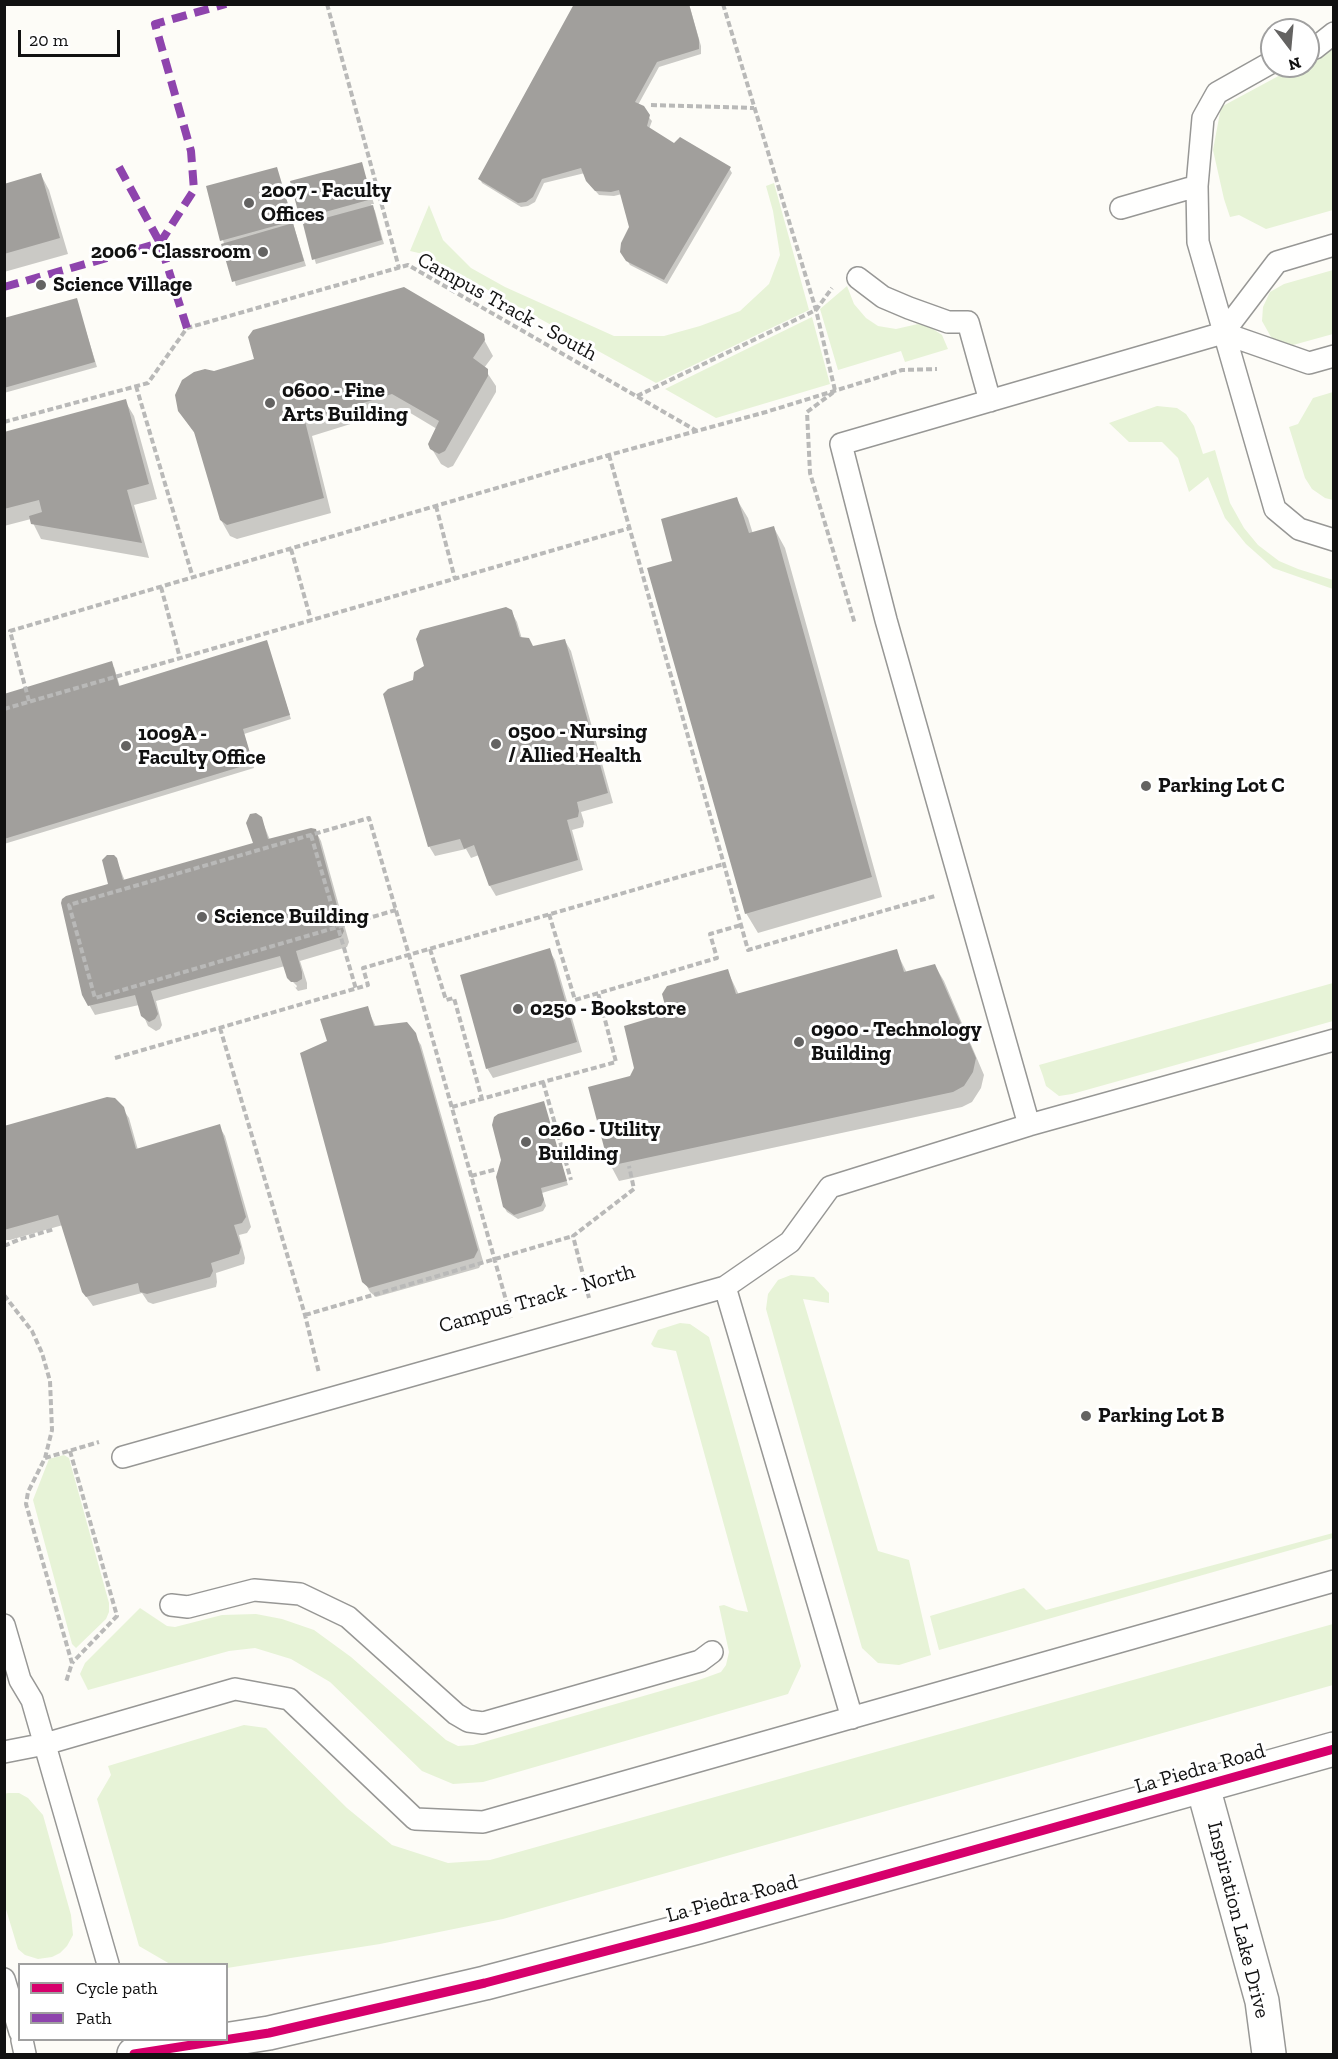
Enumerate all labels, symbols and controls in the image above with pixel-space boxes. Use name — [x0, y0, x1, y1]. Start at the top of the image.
scale bar — [21, 18, 123, 56]
north arrow — [1260, 18, 1320, 78]
text: 20 m — [29, 29, 68, 51]
text: N — [1286, 53, 1303, 75]
place label: 2007 - Faculty Offices — [261, 178, 391, 228]
marker: 2007 - Faculty Offices — [242, 196, 256, 210]
place label: 2006 - Classroom — [91, 239, 251, 265]
marker: 2006 - Classroom — [256, 245, 270, 259]
street label: Campus Track - South — [413, 247, 601, 367]
place label: Science Village — [53, 272, 192, 298]
marker: Science Village — [34, 278, 48, 292]
place label: 0600 - Fine Arts Building — [282, 378, 408, 428]
marker: 0600 - Fine Arts Building — [263, 396, 277, 410]
place label: 0500 - Nursing / Allied Health — [508, 719, 647, 769]
place label: 1009A - Faculty Office — [138, 721, 266, 771]
marker: 0500 - Nursing / Allied Health — [489, 737, 503, 751]
marker: 1009A - Faculty Office — [119, 739, 133, 753]
place label: Parking Lot C — [1158, 773, 1285, 799]
marker: Parking Lot C — [1139, 779, 1153, 793]
place label: Science Building — [214, 904, 369, 930]
marker: Science Building — [195, 910, 209, 924]
place label: 0250 - Bookstore — [530, 996, 686, 1022]
marker: 0250 - Bookstore — [511, 1002, 525, 1016]
place label: 0900 - Technology Building — [811, 1017, 982, 1067]
marker: 0900 - Technology Building — [792, 1035, 806, 1049]
place label: 0260 - Utility Building — [538, 1117, 660, 1167]
marker: 0260 - Utility Building — [519, 1135, 533, 1149]
street label: Campus Track - North — [436, 1259, 638, 1339]
place label: Parking Lot B — [1098, 1403, 1224, 1429]
marker: Parking Lot B — [1079, 1409, 1093, 1423]
street label: La Piedra Road — [1132, 1738, 1268, 1800]
street label: Inspiration Lake Drive — [1201, 1819, 1275, 2021]
street label: La Piedra Road — [664, 1869, 800, 1929]
legend — [18, 1963, 228, 2041]
text: Cycle path — [76, 1977, 158, 1999]
text: Path — [76, 2007, 112, 2029]

